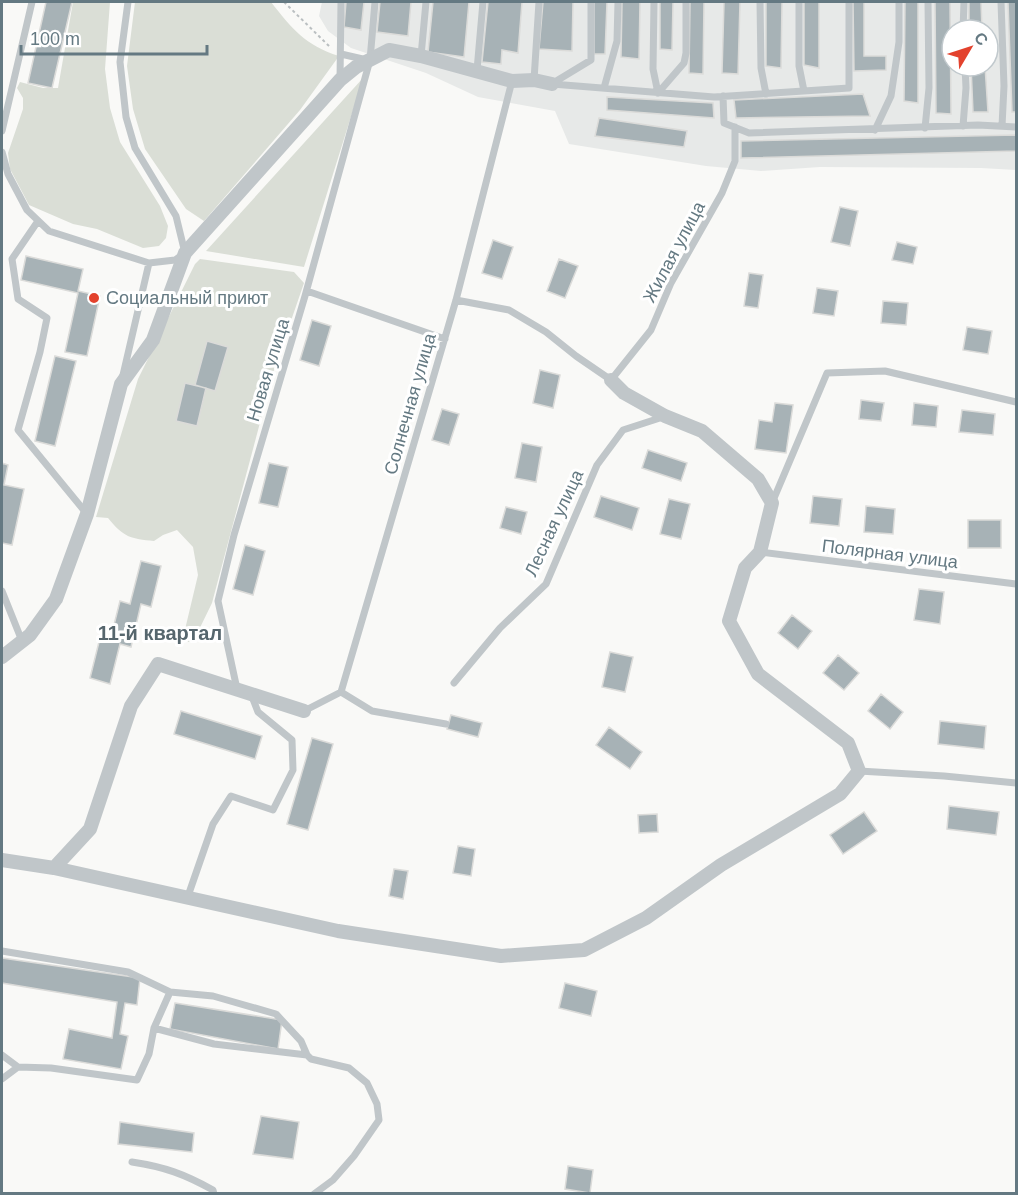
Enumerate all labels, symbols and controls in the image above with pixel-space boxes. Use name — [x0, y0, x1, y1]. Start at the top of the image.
scale bar — [21, 18, 207, 56]
north arrow — [940, 18, 1000, 78]
text: 100 m — [30, 29, 80, 49]
text: С — [971, 29, 992, 49]
street label: Жилая улица — [639, 197, 709, 306]
place label: Социальный приют — [106, 288, 268, 308]
marker: Социальный приют — [87, 291, 101, 305]
street label: Новая улица — [243, 315, 293, 424]
street label: Солнечная улица — [380, 330, 440, 477]
street label: Лесная улица — [521, 466, 588, 579]
street label: Полярная улица — [821, 536, 960, 572]
district label: 11-й квартал — [98, 622, 222, 644]

